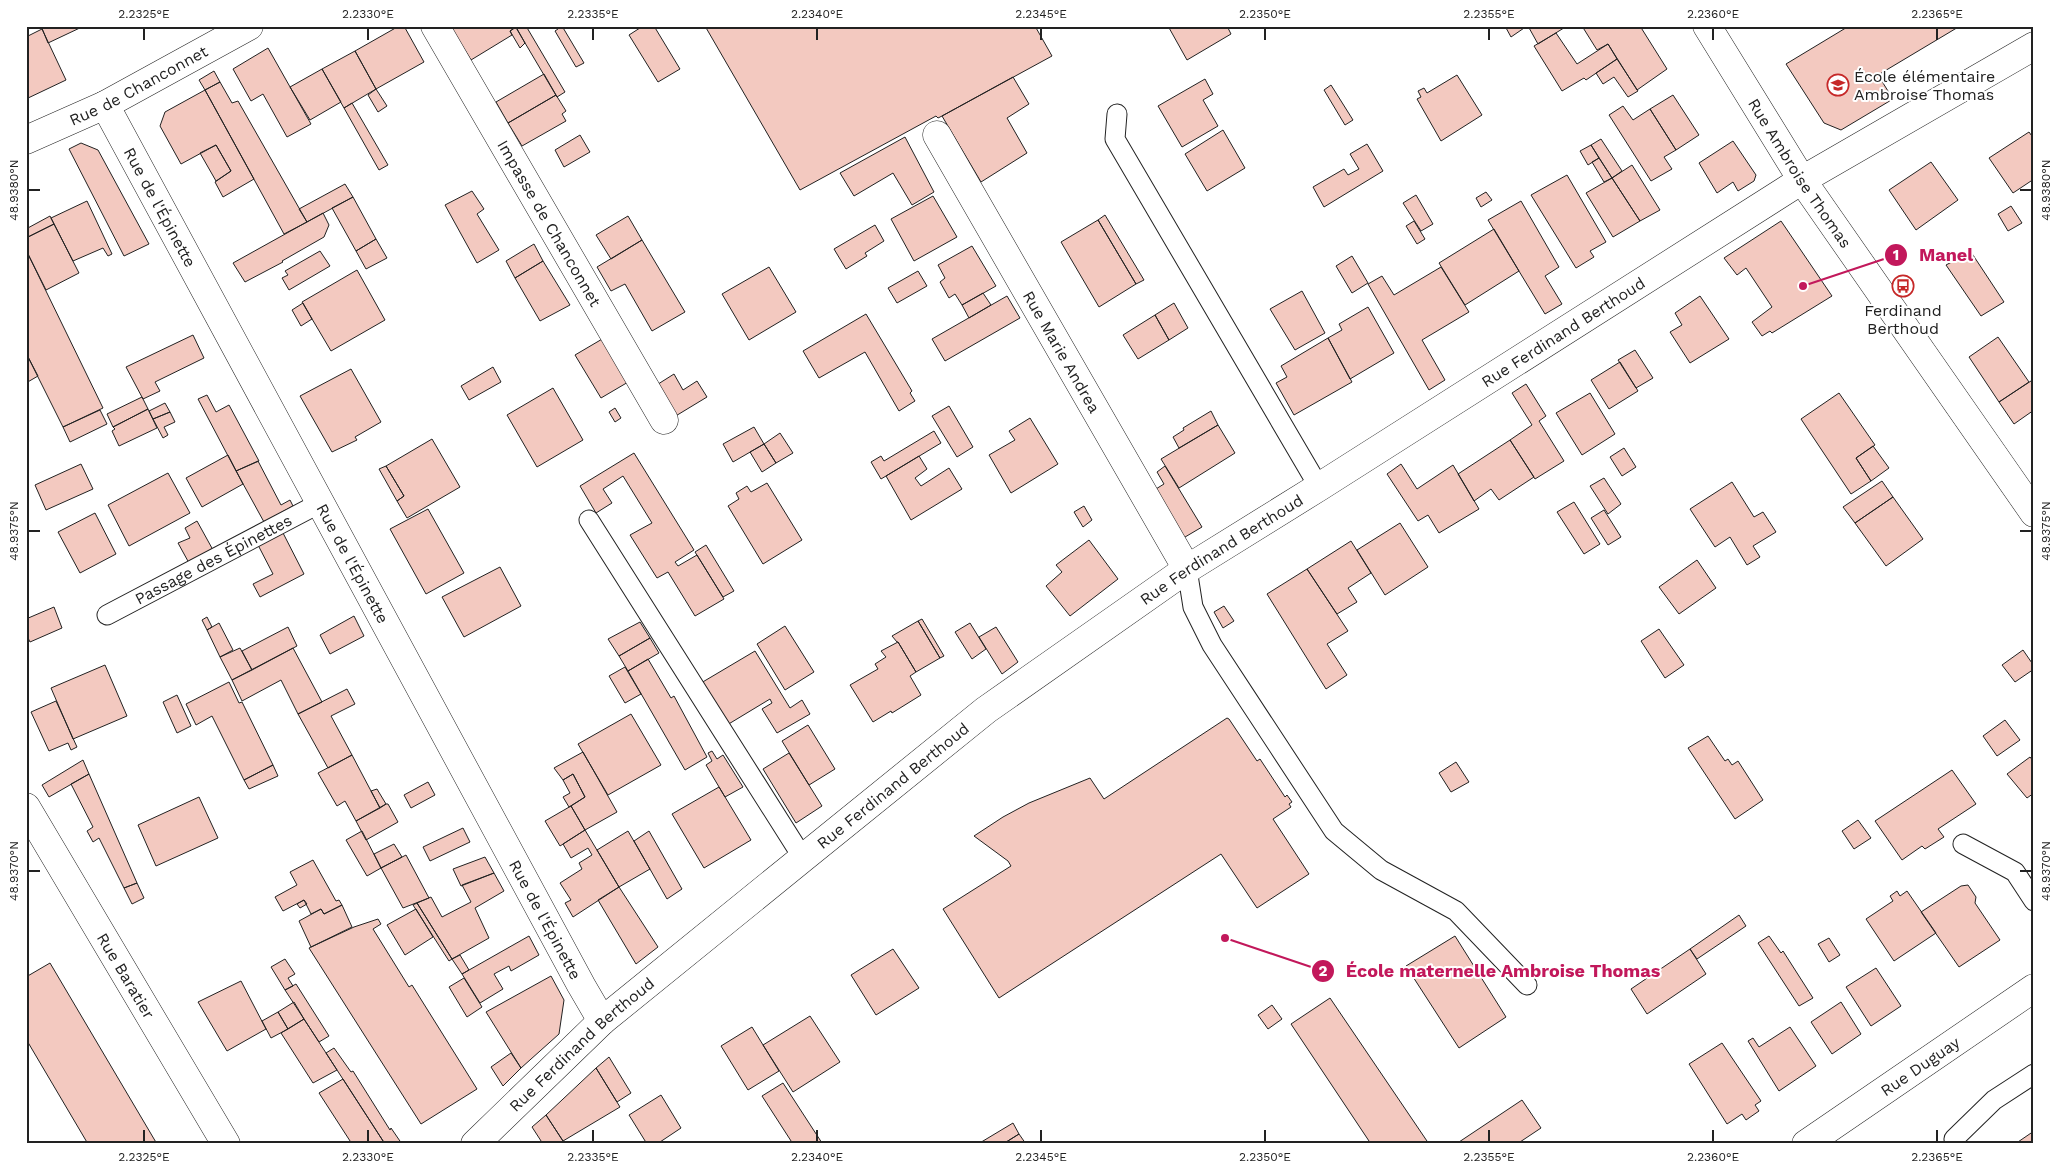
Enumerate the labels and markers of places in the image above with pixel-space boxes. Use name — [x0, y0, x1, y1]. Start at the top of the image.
place label: École élémentaire Ambroise Thomas — [1854, 67, 1995, 104]
school or university icon: École élémentaire Ambroise Thomas — [1826, 73, 1850, 97]
callout: Manel — [1883, 238, 1983, 271]
bus stop icon: Ferdinand Berthoud — [1891, 274, 1915, 298]
place label: Ferdinand Berthoud — [1864, 301, 1942, 338]
callout: École maternelle Ambroise Thomas — [1310, 954, 1671, 987]

